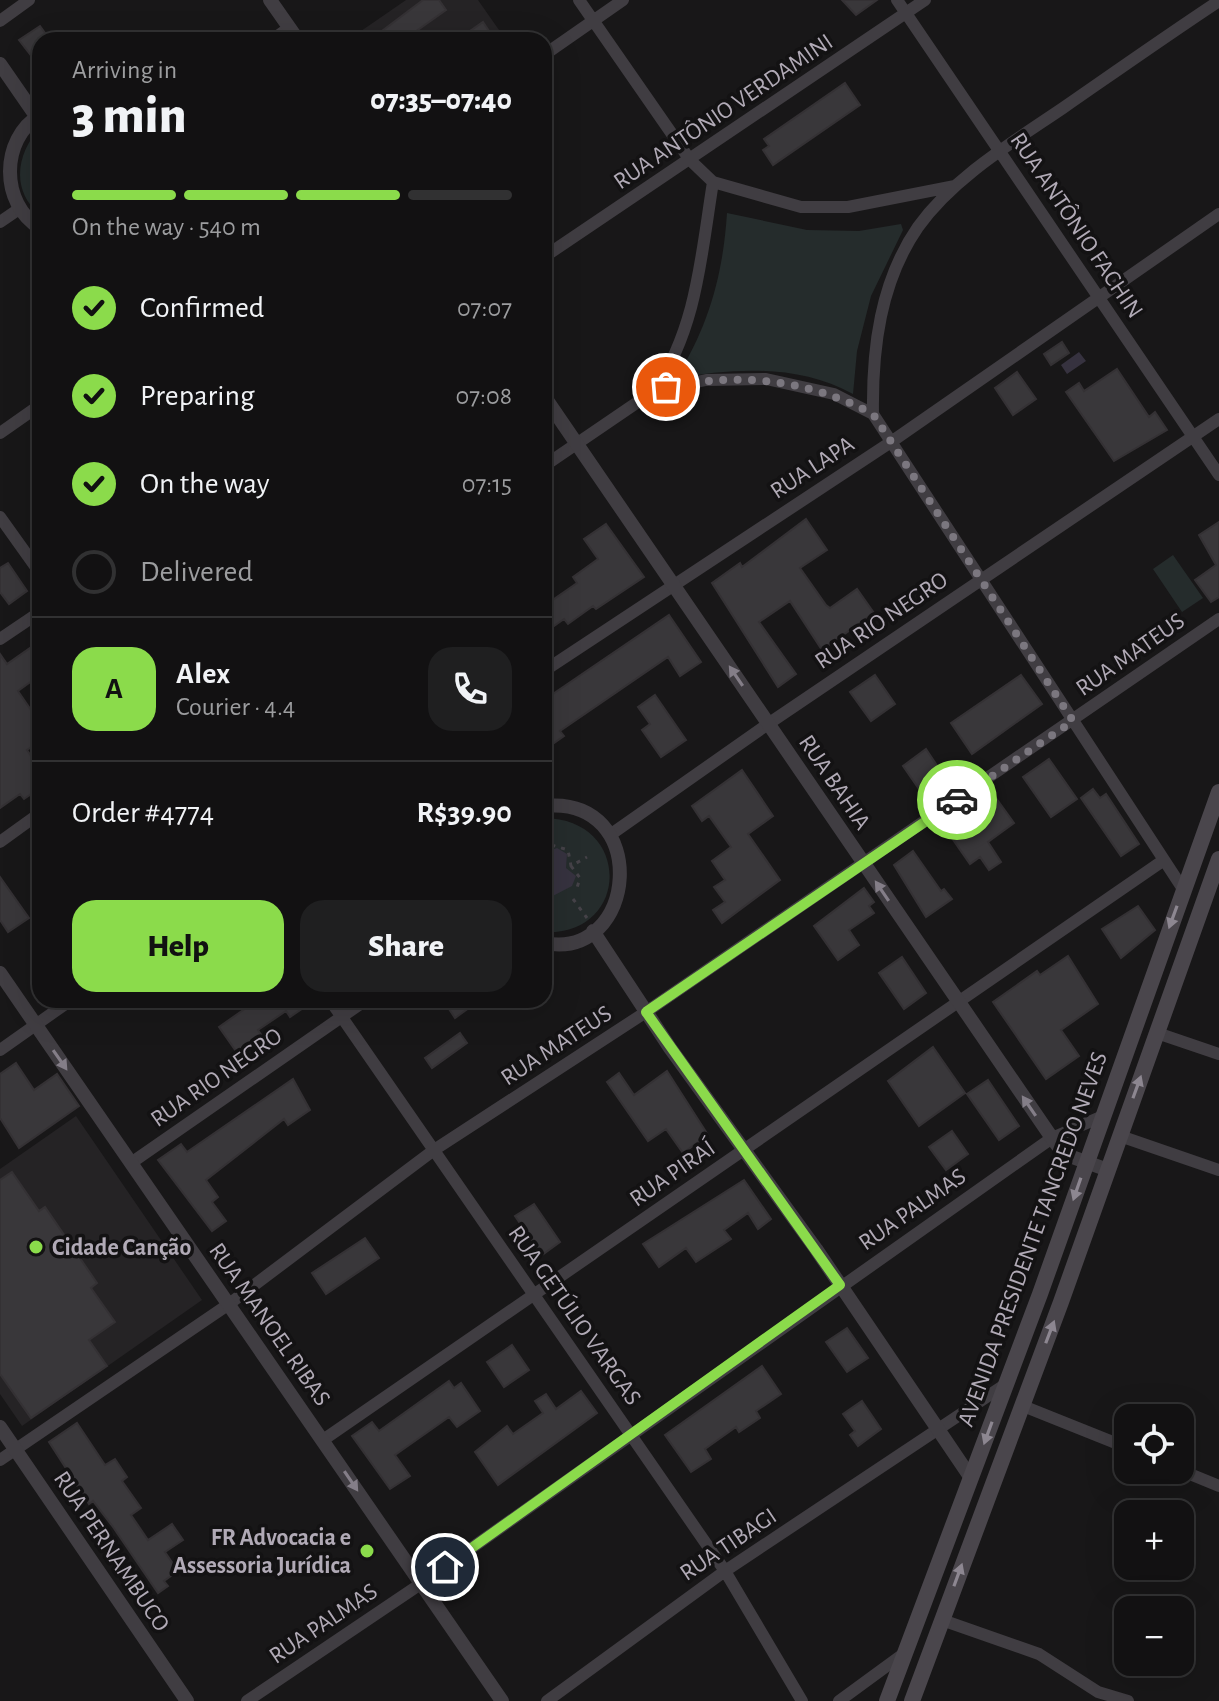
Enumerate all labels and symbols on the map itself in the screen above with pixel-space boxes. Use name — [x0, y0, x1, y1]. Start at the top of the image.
street label: RUA ANTÔNIO VERDAMINI — [609, 28, 837, 194]
street label: RUA ANTÔNIO FACHIN — [1005, 127, 1149, 323]
pin — [632, 353, 700, 421]
street label: RUA LAPA — [766, 432, 859, 504]
street label: RUA RIO NEGRO — [811, 568, 952, 674]
street label: RUA MATEUS — [1072, 609, 1189, 701]
one-way arrow — [729, 666, 744, 687]
street label: RUA BAHIA — [794, 731, 875, 834]
courier — [917, 760, 997, 840]
one-way arrow — [875, 881, 890, 902]
one-way arrow — [1166, 906, 1178, 930]
street label: RUA MATEUS — [497, 1001, 616, 1090]
street label: RUA RIO NEGRO — [147, 1024, 287, 1132]
street label: AVENIDA PRESIDENTE TANCREDO NEVES — [954, 1049, 1112, 1430]
one-way arrow — [52, 1050, 67, 1071]
one-way arrow — [1132, 1075, 1144, 1099]
one-way arrow — [1022, 1095, 1037, 1117]
street label: RUA PIRAÍ — [624, 1134, 720, 1212]
street label: RUA PALMAS — [855, 1164, 970, 1255]
one-way arrow — [1070, 1177, 1082, 1201]
street label: RUA GETÚLIO VARGAS — [503, 1220, 647, 1410]
place label: Cidade Canção — [52, 1236, 191, 1260]
marker: Cidade Canção — [27, 1238, 45, 1256]
street label: RUA MANOEL RIBAS — [204, 1239, 334, 1410]
one-way arrow — [1044, 1320, 1057, 1344]
one-way arrow — [981, 1421, 993, 1445]
street label: RUA PERNAMBUCO — [49, 1467, 174, 1636]
one-way arrow — [344, 1470, 358, 1492]
street label: RUA TIBAGI — [676, 1504, 781, 1586]
place label: FR Advocacia e Assessoria Jurídica — [173, 1526, 351, 1578]
pin — [411, 1533, 479, 1601]
marker: FR Advocacia e Assessoria Jurídica — [358, 1542, 376, 1560]
one-way arrow — [953, 1563, 965, 1587]
street label: RUA PALMAS — [265, 1579, 382, 1669]

